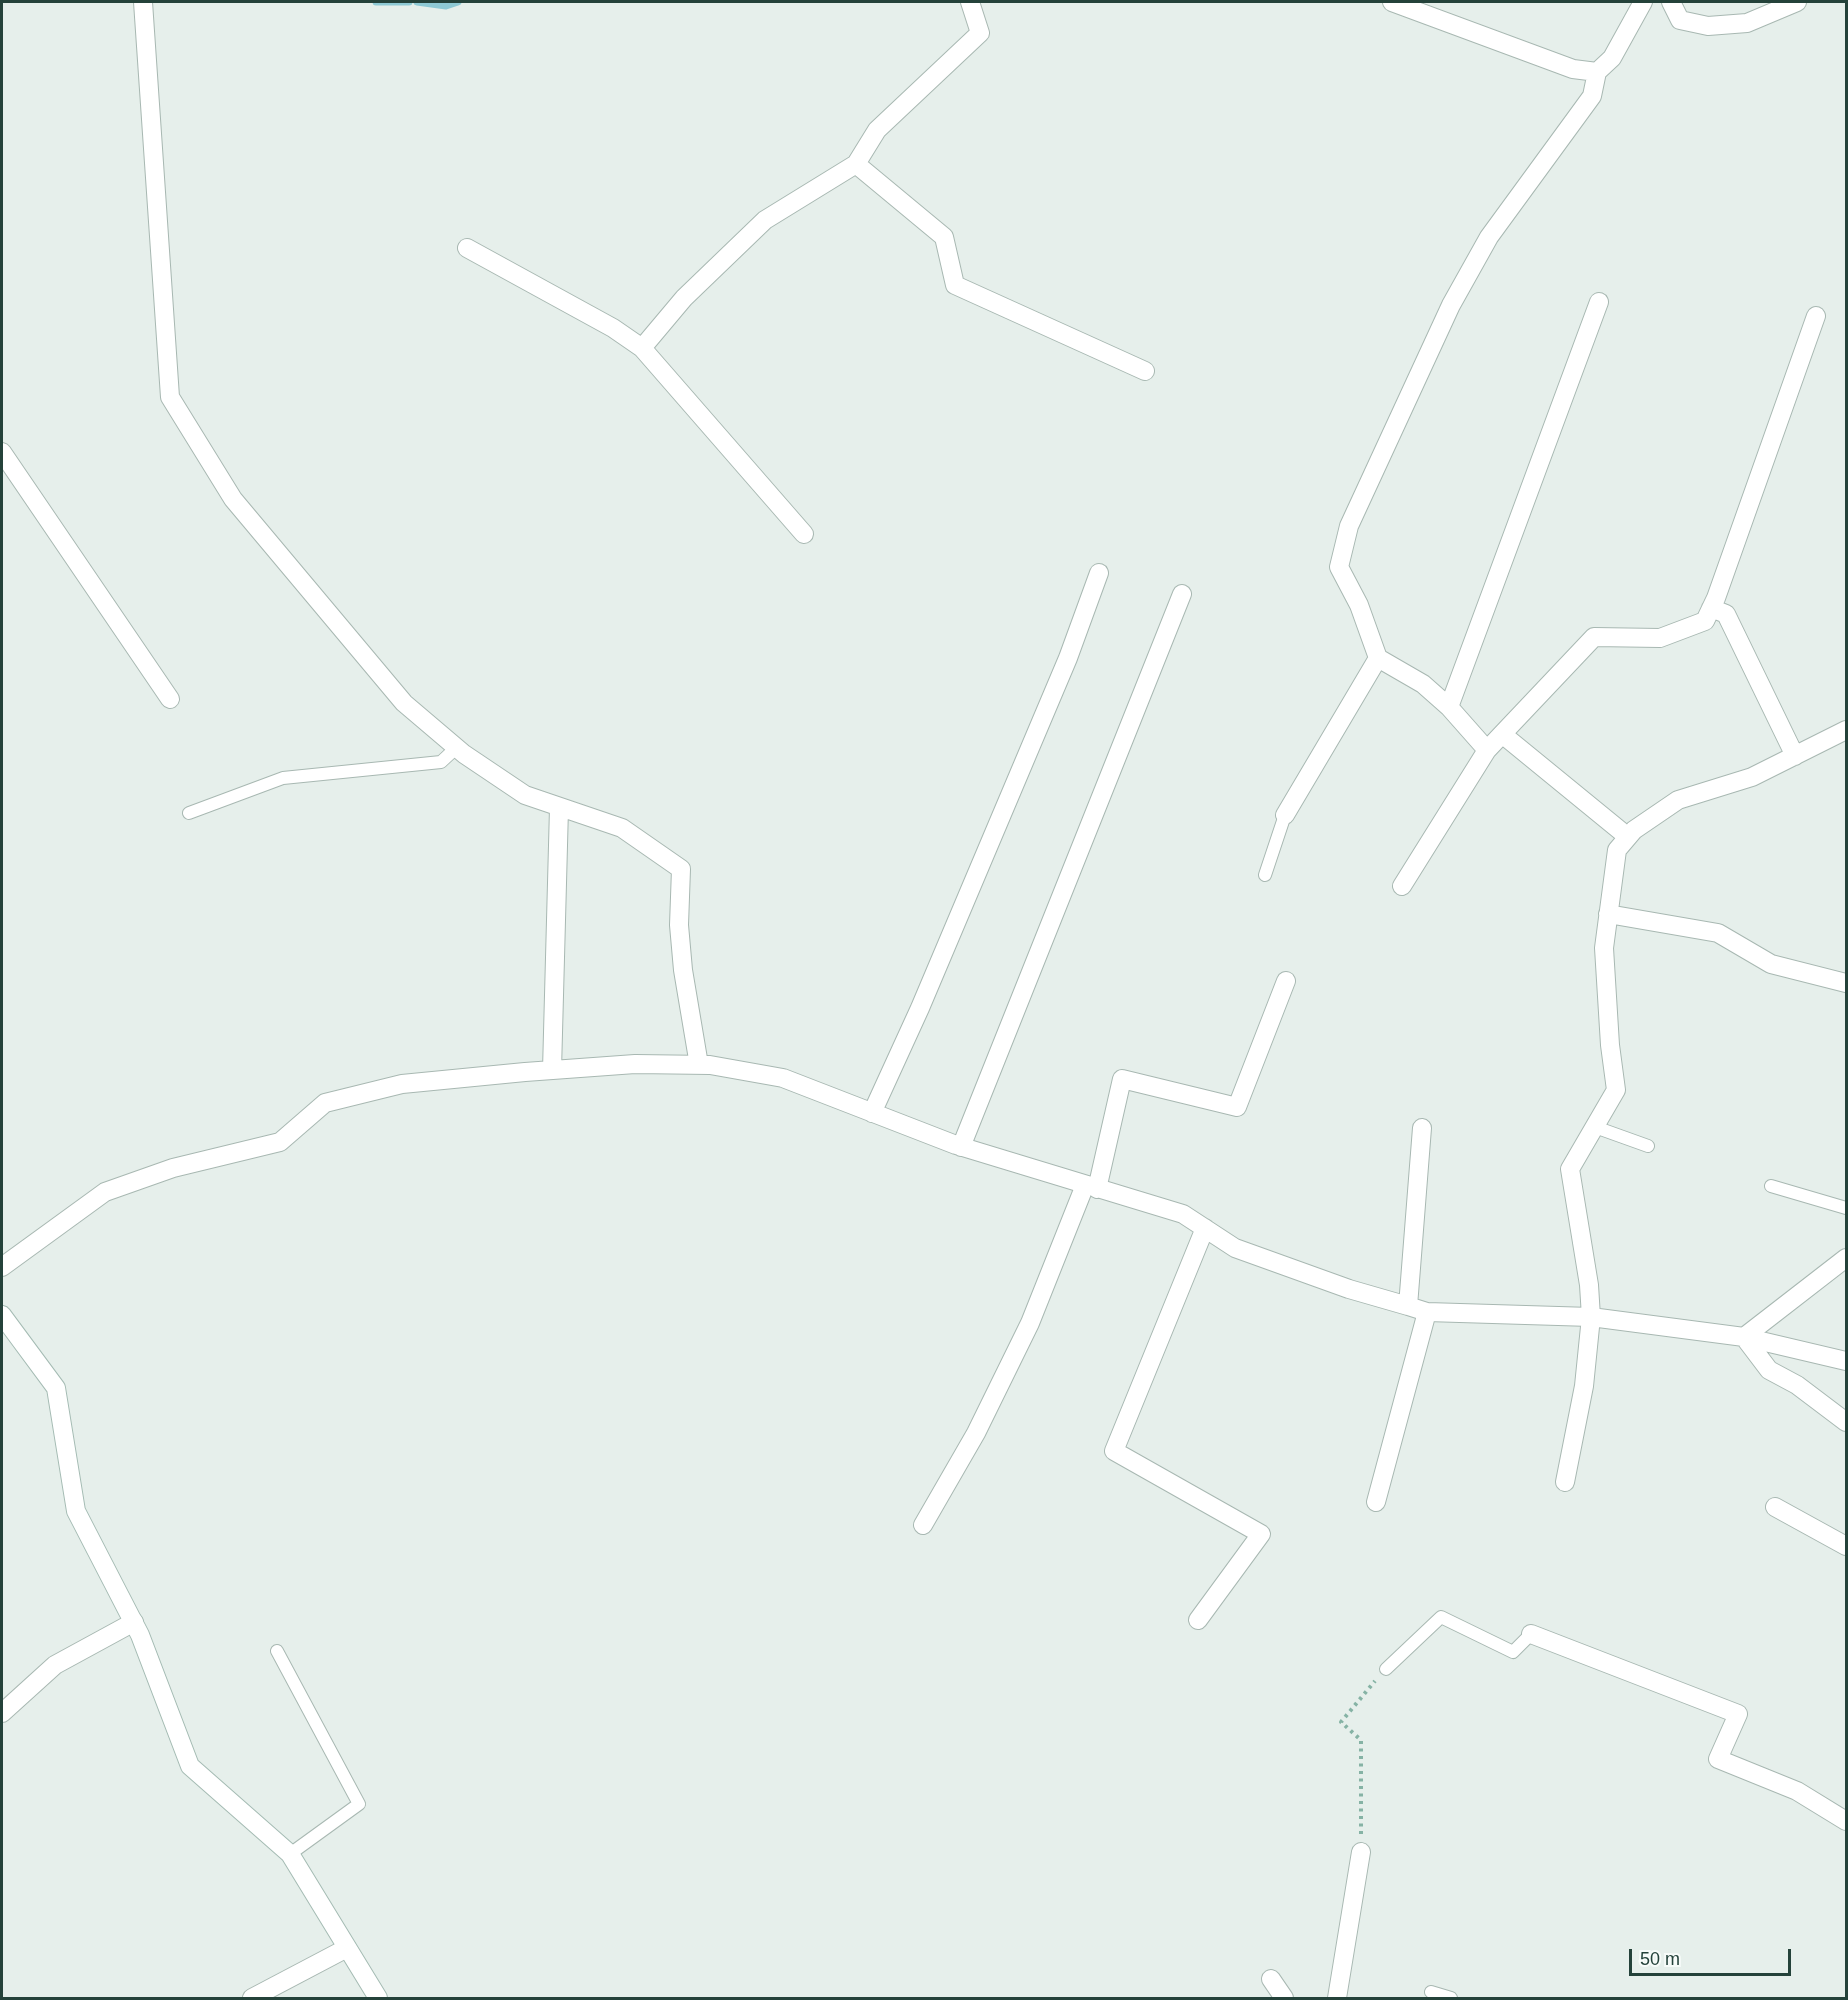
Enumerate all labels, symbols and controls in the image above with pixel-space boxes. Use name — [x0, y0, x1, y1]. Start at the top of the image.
scale bar — [1632, 1937, 1794, 1975]
text: 50 m — [1640, 1949, 1680, 1969]

